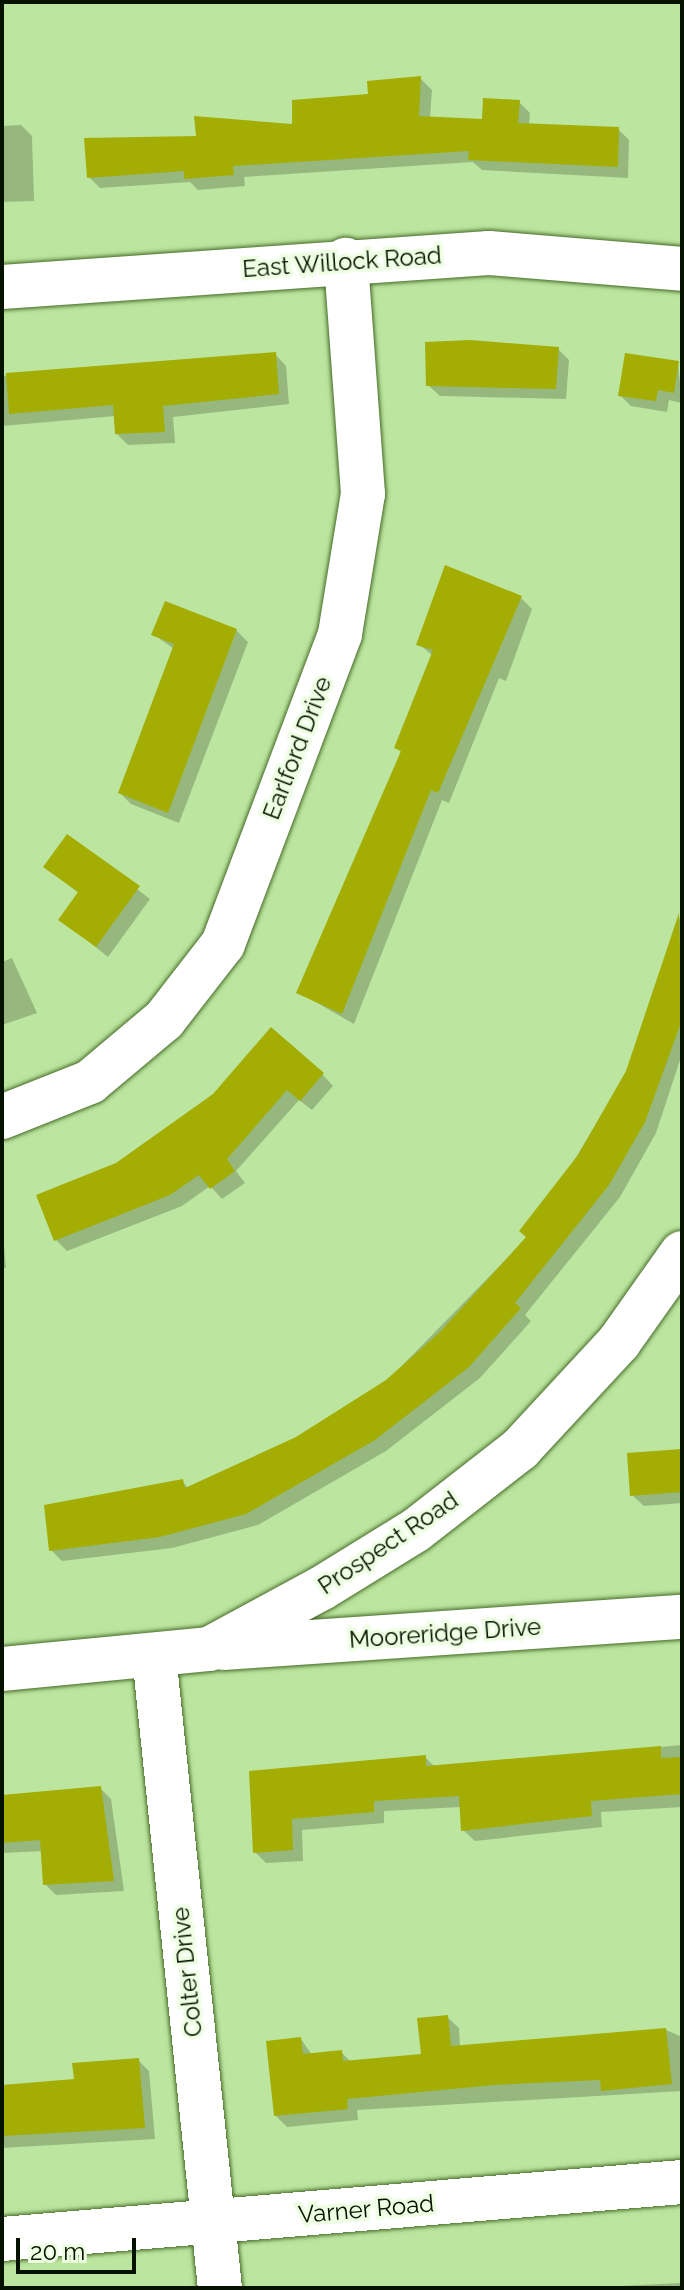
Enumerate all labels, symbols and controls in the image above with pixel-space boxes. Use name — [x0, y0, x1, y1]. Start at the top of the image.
street label: East Willock Road — [241, 241, 443, 283]
street label: Earlford Drive — [257, 672, 337, 824]
street label: Prospect Road — [313, 1486, 463, 1600]
street label: Mooreridge Drive — [348, 1612, 542, 1654]
street label: Colter Drive — [166, 1905, 208, 2039]
street label: Varner Road — [297, 2189, 435, 2229]
scale bar — [20, 2222, 140, 2272]
text: 20 m — [30, 2237, 85, 2266]

